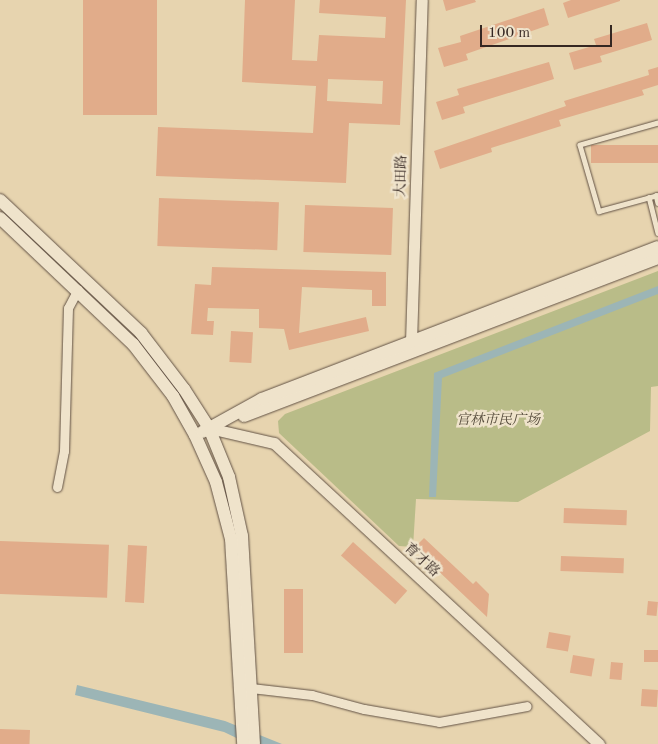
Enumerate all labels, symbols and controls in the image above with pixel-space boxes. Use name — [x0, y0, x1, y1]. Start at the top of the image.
scale bar — [483, 15, 616, 47]
text: 100 m — [488, 26, 530, 41]
street label: 大田路 — [392, 155, 410, 197]
park label: 官林市民广场 — [456, 412, 540, 428]
street label: 育才路 — [401, 540, 443, 580]

